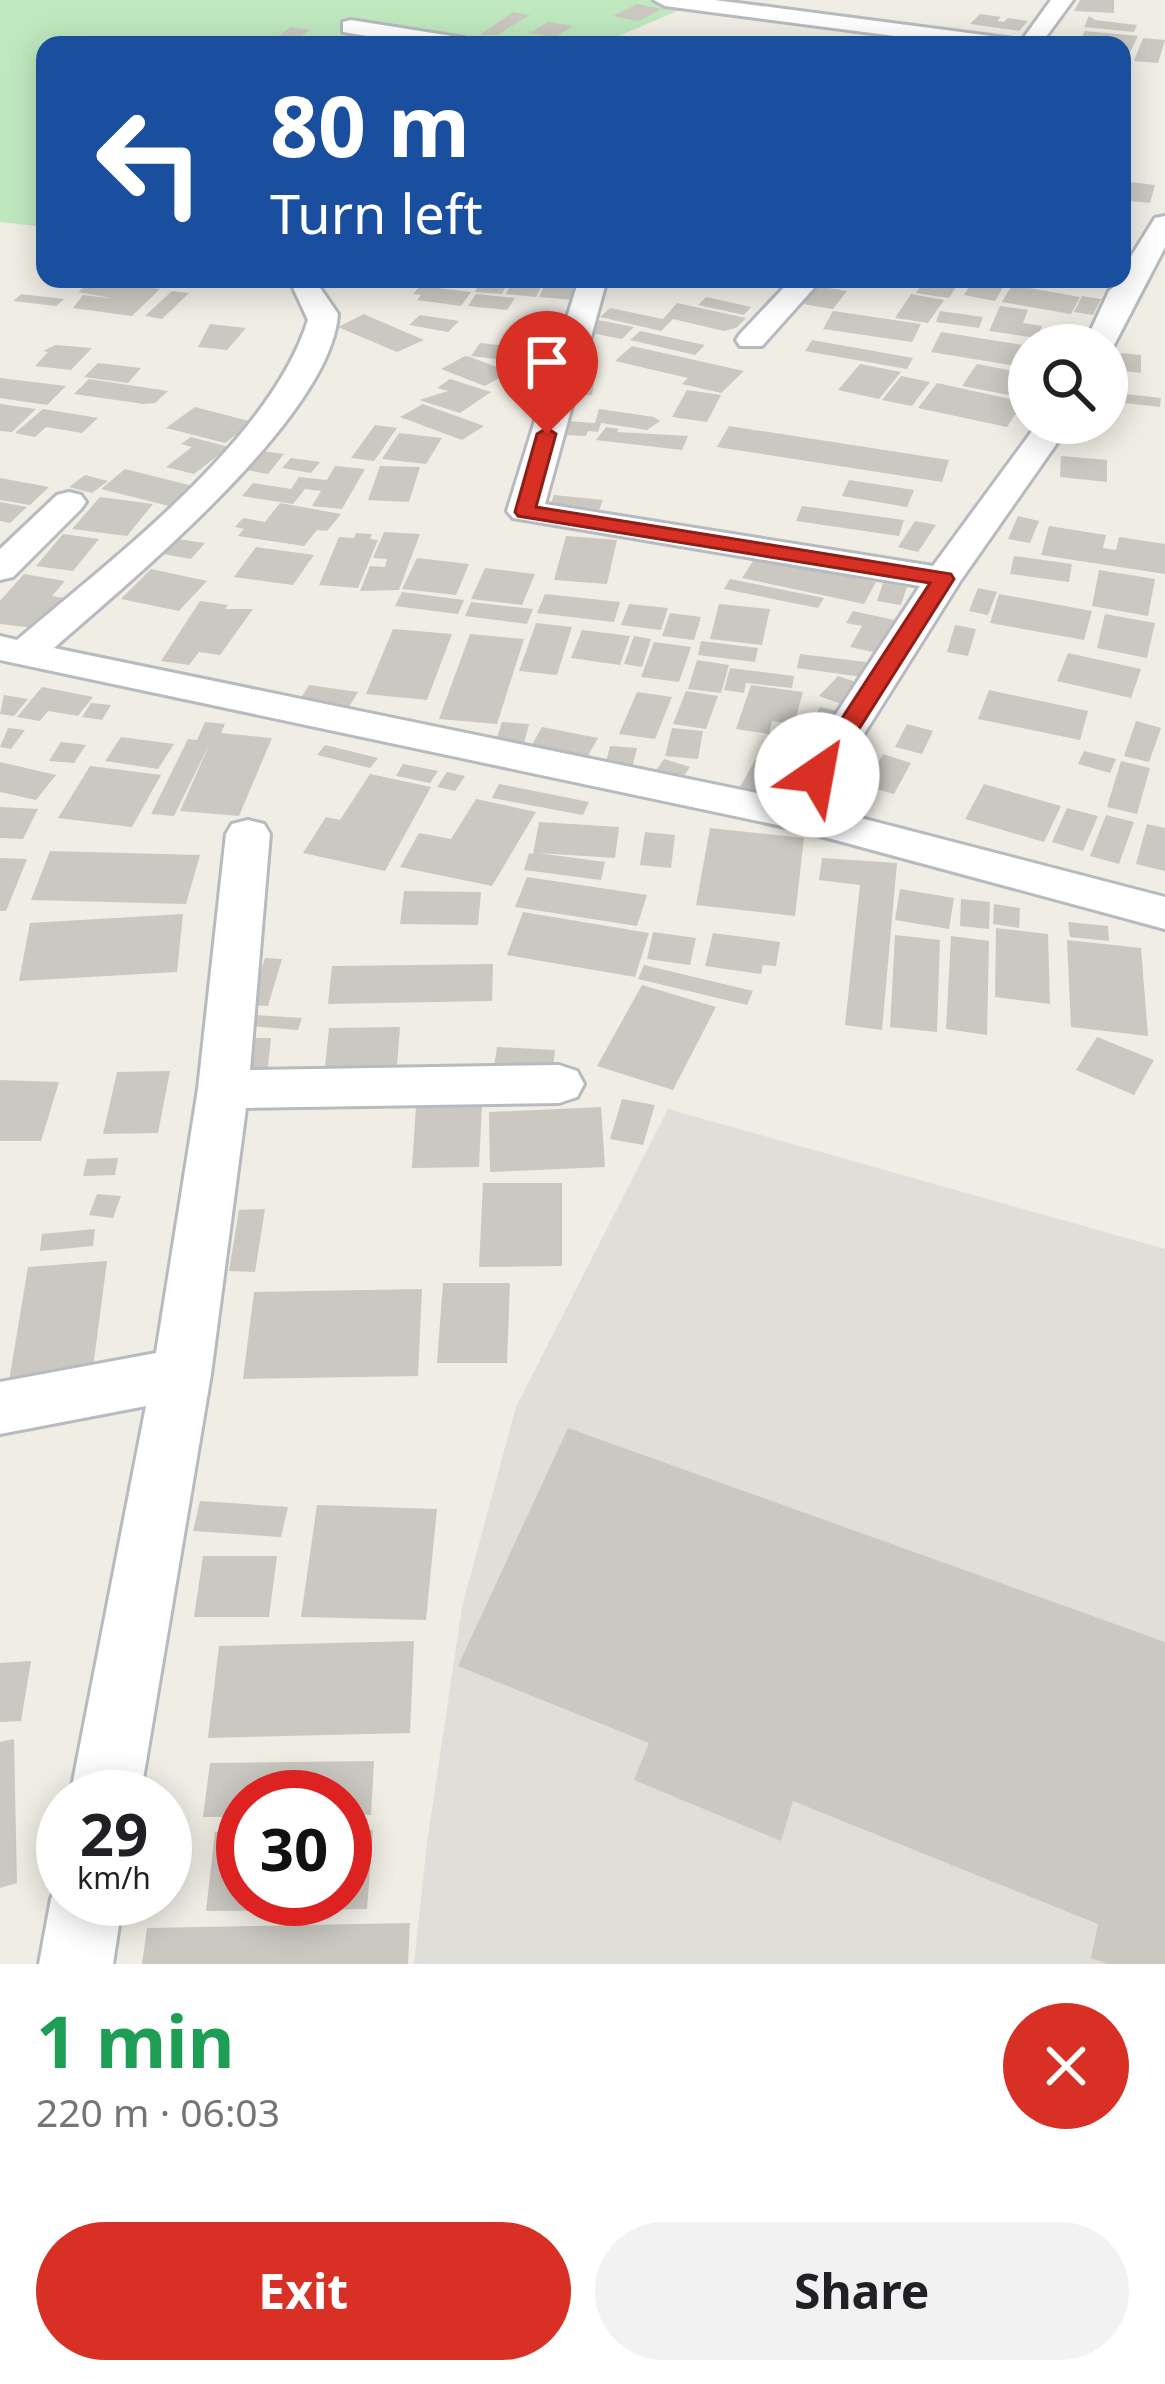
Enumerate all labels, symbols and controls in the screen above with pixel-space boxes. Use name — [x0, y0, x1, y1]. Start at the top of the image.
text: 80 m — [270, 67, 470, 182]
icon: left — [72, 84, 228, 240]
text: Turn left — [270, 176, 483, 250]
pin — [496, 311, 598, 434]
map controls — [1008, 324, 1128, 444]
button: search — [1008, 324, 1128, 444]
icon: arrive — [514, 329, 580, 395]
position arrow — [754, 712, 880, 838]
speed limit sign: 30 — [216, 1770, 372, 1926]
text: 29 — [80, 1792, 148, 1874]
text: km/h — [77, 1857, 151, 1898]
text: 1 min — [36, 1991, 234, 2089]
button: close — [1003, 2003, 1129, 2129]
text: 220 m · 06:03 — [36, 2085, 280, 2138]
button: Exit — [36, 2222, 571, 2360]
button: Share — [595, 2222, 1129, 2360]

